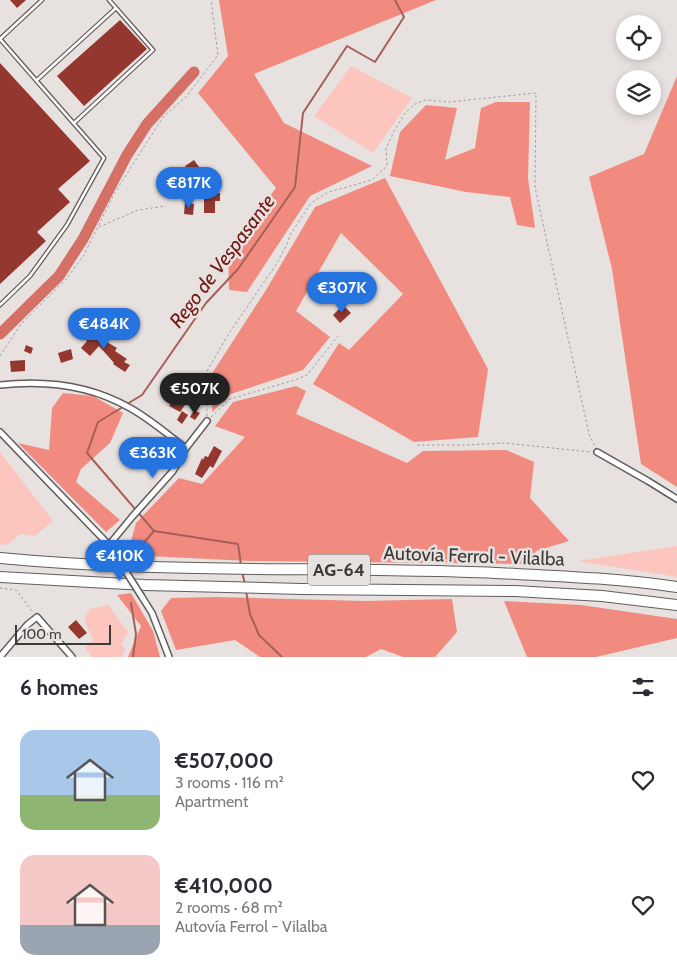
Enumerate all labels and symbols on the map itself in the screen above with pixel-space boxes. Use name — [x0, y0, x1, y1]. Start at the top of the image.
pin: €817K — [154, 166, 224, 209]
water label: Rego de Vespasante — [164, 190, 280, 332]
pin: €307K — [307, 272, 377, 314]
pin: €484K — [69, 308, 139, 350]
pin: €507K — [160, 372, 230, 415]
pin: €363K — [118, 436, 188, 479]
pin: €410K — [85, 540, 155, 582]
street label: Autovía Ferrol - Vilalba — [383, 541, 565, 571]
road number: AG-64 — [308, 554, 370, 586]
scale bar — [15, 622, 111, 645]

